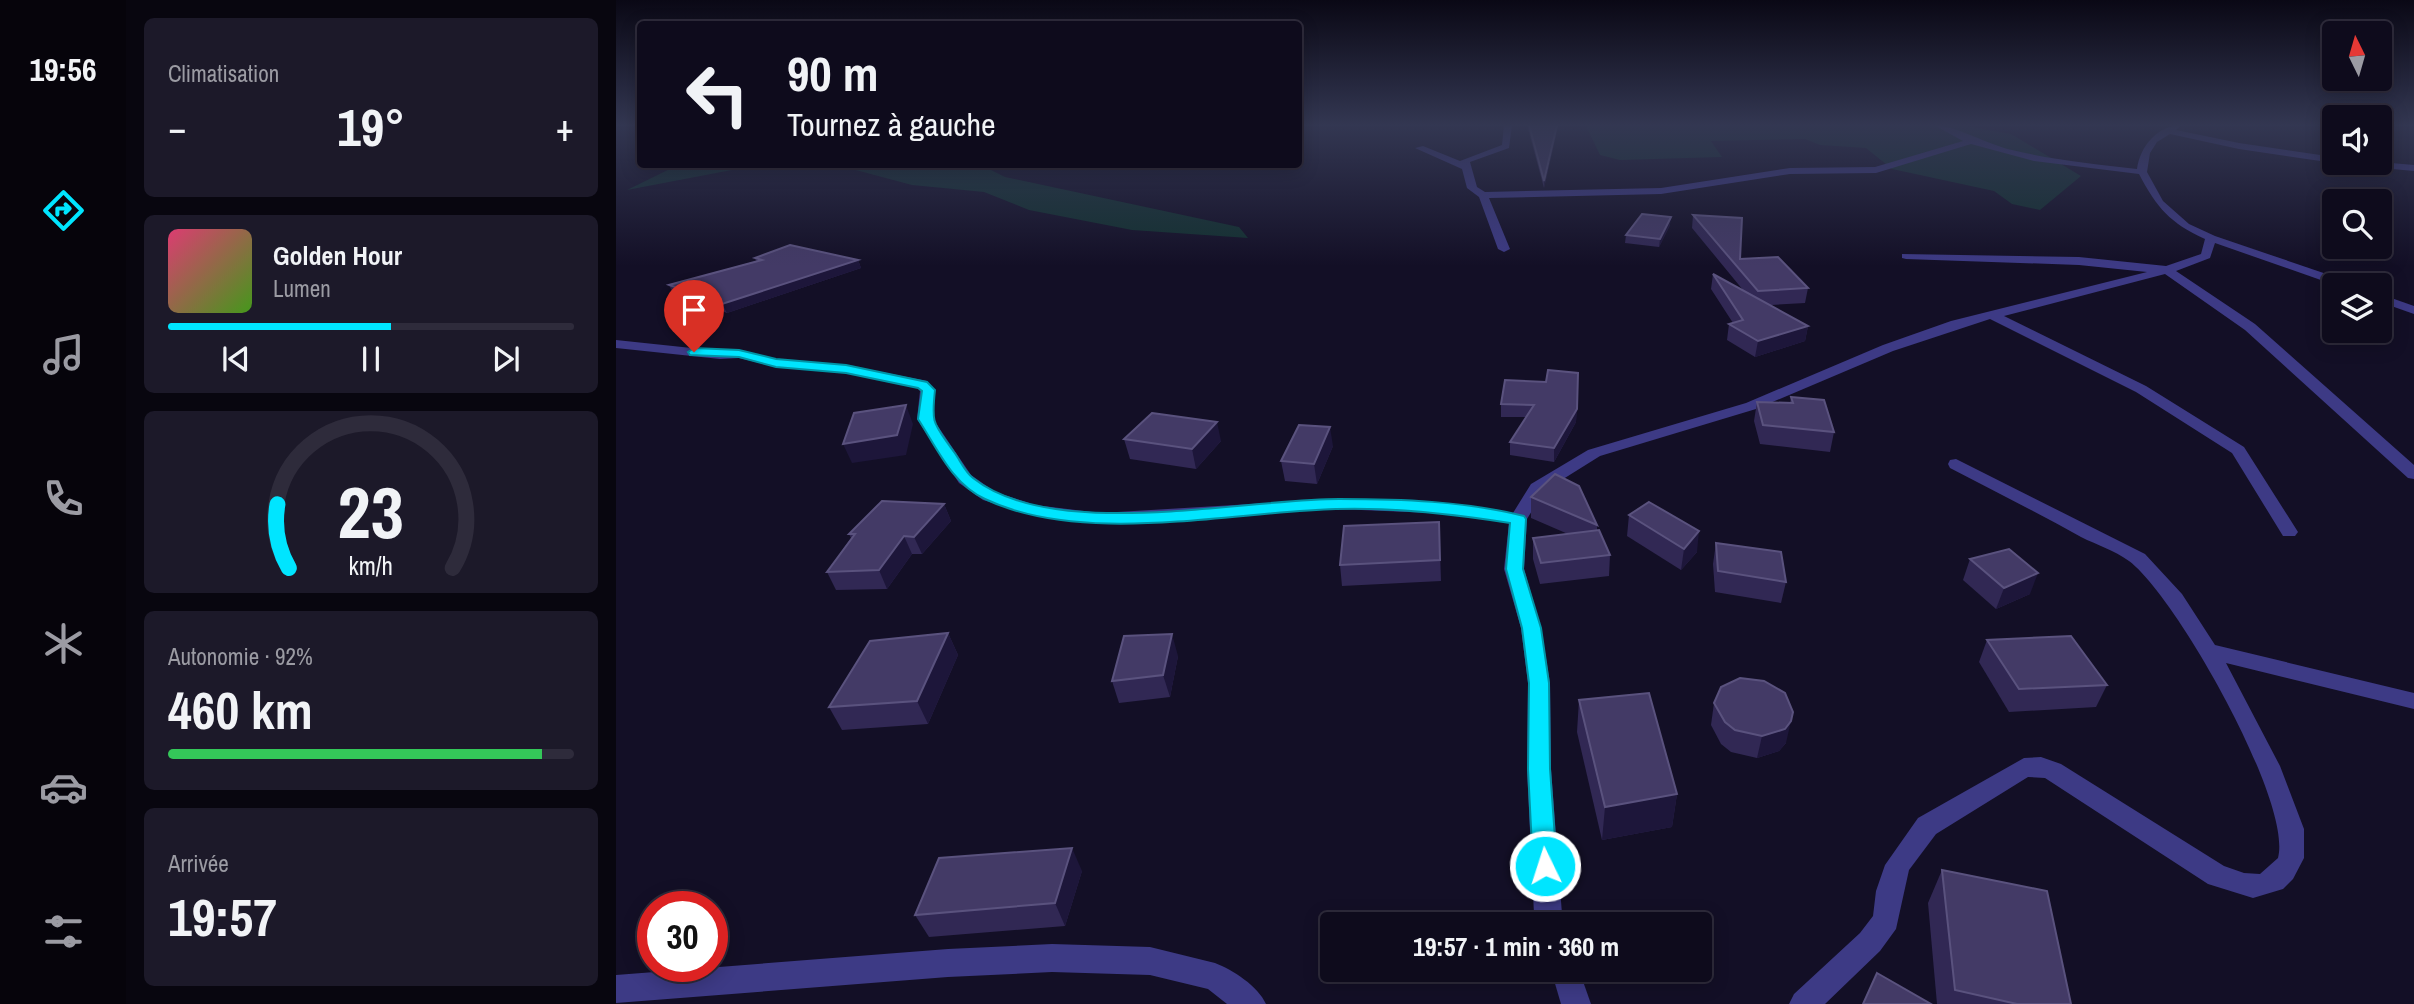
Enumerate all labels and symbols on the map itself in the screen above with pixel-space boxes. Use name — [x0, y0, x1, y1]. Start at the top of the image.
north arrow — [2322, 21, 2392, 91]
pin — [664, 280, 724, 352]
position arrow — [1508, 829, 1582, 903]
speed limit sign: 30 — [637, 891, 728, 982]

